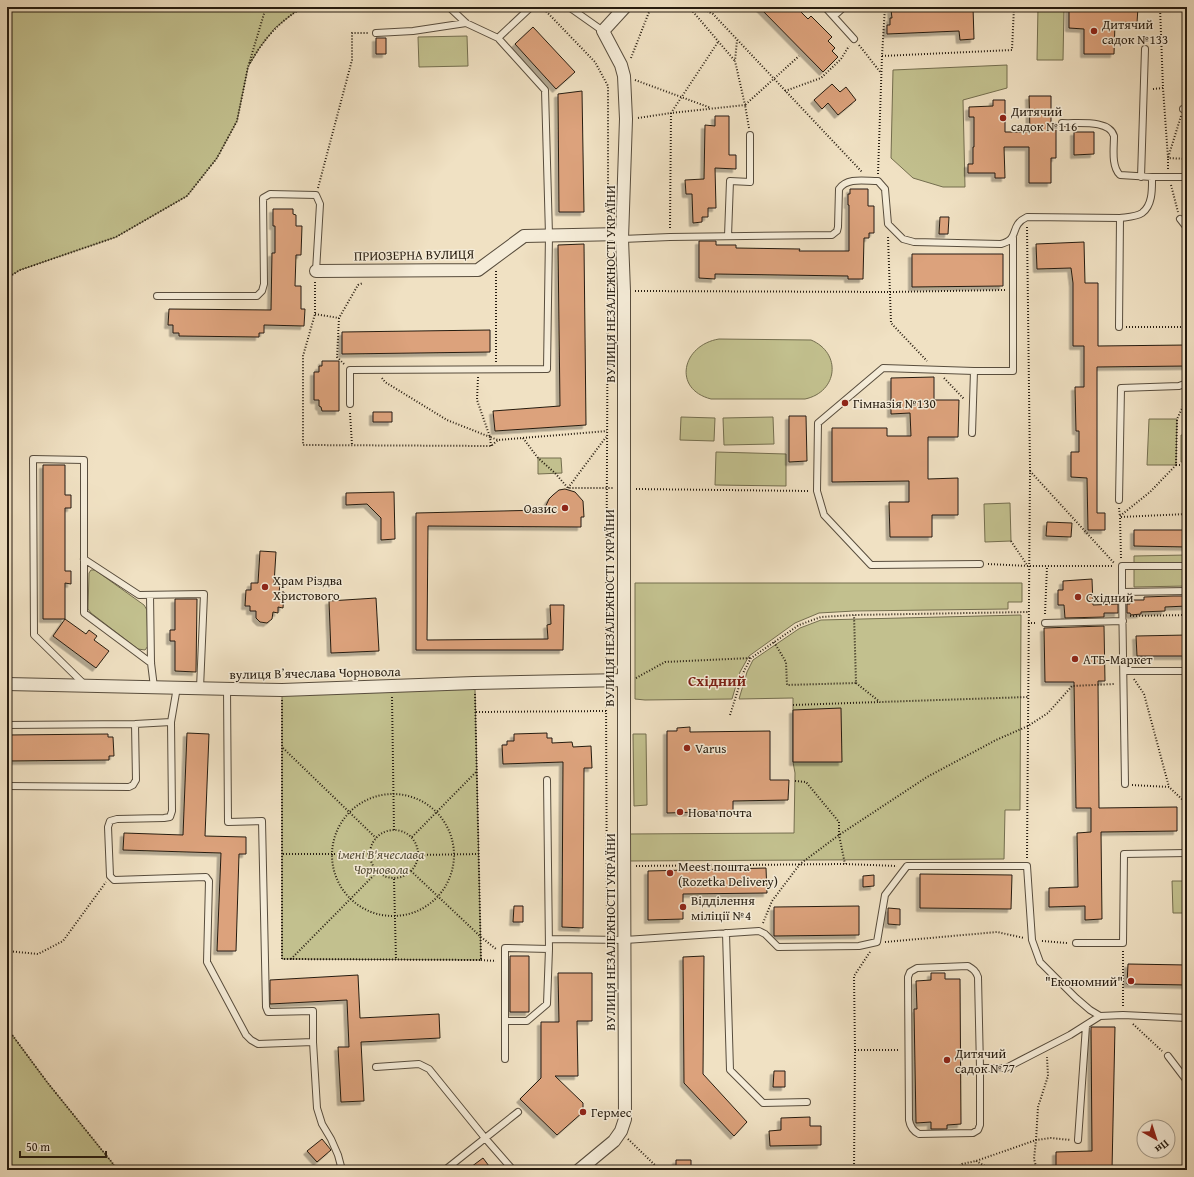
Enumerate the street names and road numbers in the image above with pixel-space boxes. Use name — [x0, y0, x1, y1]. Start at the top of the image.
street label: ВУЛИЦЯ НЕЗАЛЕЖНОСТІ УКРАЇНИ — [601, 185, 620, 383]
street label: ПРИОЗЕРНА ВУЛИЦЯ — [354, 244, 475, 266]
street label: ВУЛИЦЯ НЕЗАЛЕЖНОСТІ УКРАЇНИ — [600, 509, 619, 707]
street label: вулиця Вʼячеслава Чорновола — [229, 662, 402, 684]
street label: ВУЛИЦЯ НЕЗАЛЕЖНОСТІ УКРАЇНИ — [601, 833, 620, 1031]

